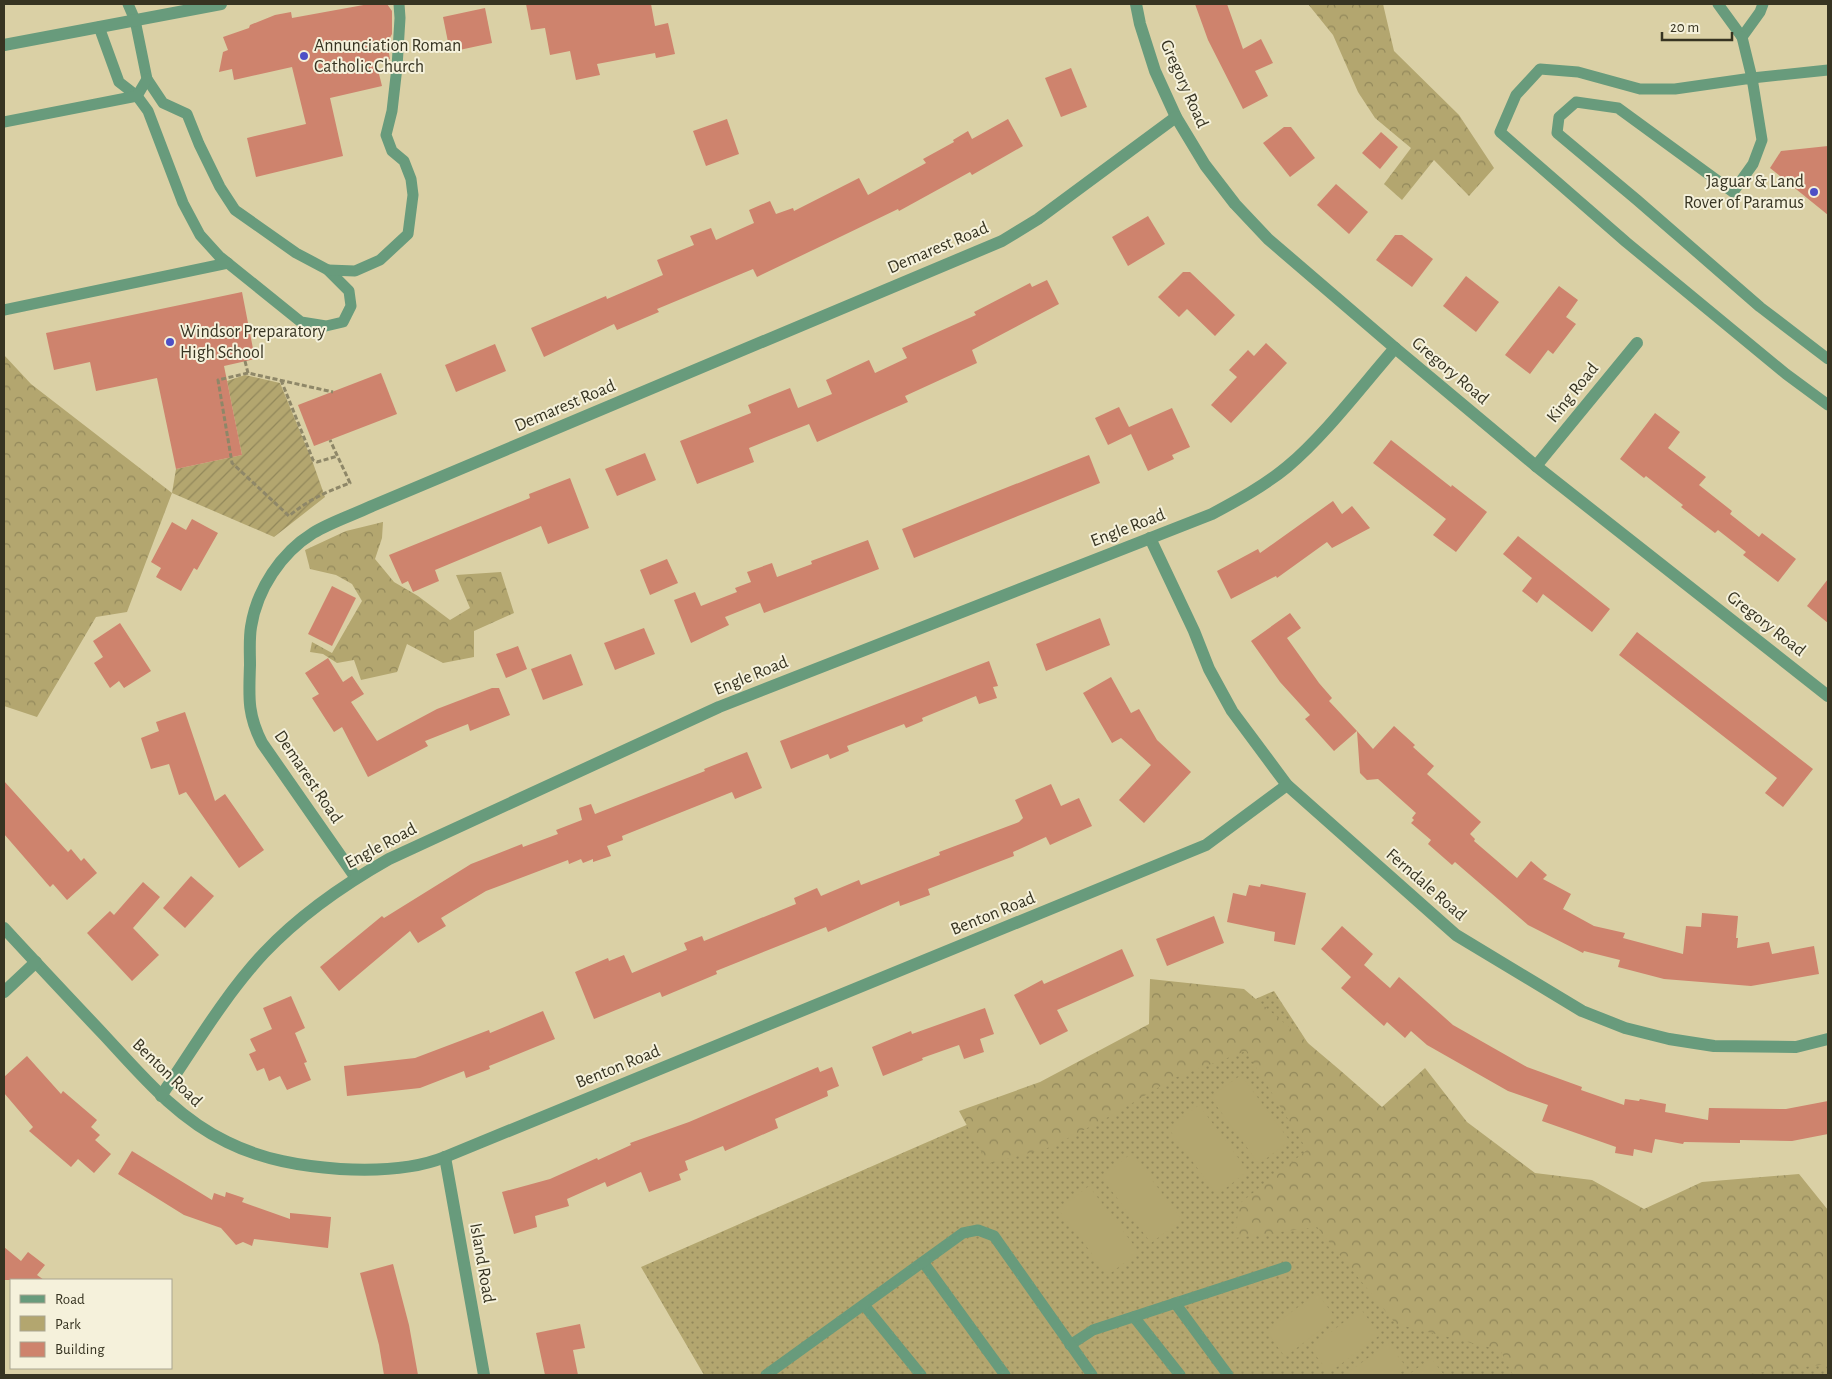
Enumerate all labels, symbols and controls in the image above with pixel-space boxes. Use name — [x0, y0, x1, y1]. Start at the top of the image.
scale bar — [1662, 10, 1732, 42]
text: 20 m — [1670, 20, 1699, 35]
place label: Annunciation Roman Catholic Church — [314, 37, 461, 76]
street label: Gregory Road — [1157, 37, 1211, 131]
marker: Annunciation Roman Catholic Church — [298, 50, 310, 62]
place label: Jaguar & Land Rover of Paramus — [1684, 173, 1804, 212]
marker: Jaguar & Land Rover of Paramus — [1808, 186, 1820, 198]
street label: Demarest Road — [885, 219, 991, 277]
place label: Windsor Preparatory High School — [180, 323, 326, 362]
street label: Gregory Road — [1408, 334, 1492, 408]
marker: Windsor Preparatory High School — [164, 336, 176, 348]
street label: King Road — [1544, 360, 1602, 426]
street label: Demarest Road — [512, 377, 618, 435]
street label: Engle Road — [1088, 506, 1168, 550]
street label: Gregory Road — [1723, 588, 1809, 660]
street label: Engle Road — [711, 653, 791, 699]
street label: Demarest Road — [270, 727, 346, 827]
street label: Engle Road — [342, 820, 420, 872]
street label: Ferndale Road — [1382, 845, 1470, 925]
street label: Benton Road — [948, 889, 1038, 939]
street label: Benton Road — [129, 1036, 205, 1110]
street label: Benton Road — [573, 1042, 663, 1092]
street label: Island Road — [466, 1222, 498, 1304]
legend — [10, 1279, 172, 1369]
text: Road — [55, 1292, 85, 1307]
text: Park — [55, 1317, 81, 1332]
text: Building — [55, 1342, 105, 1357]

